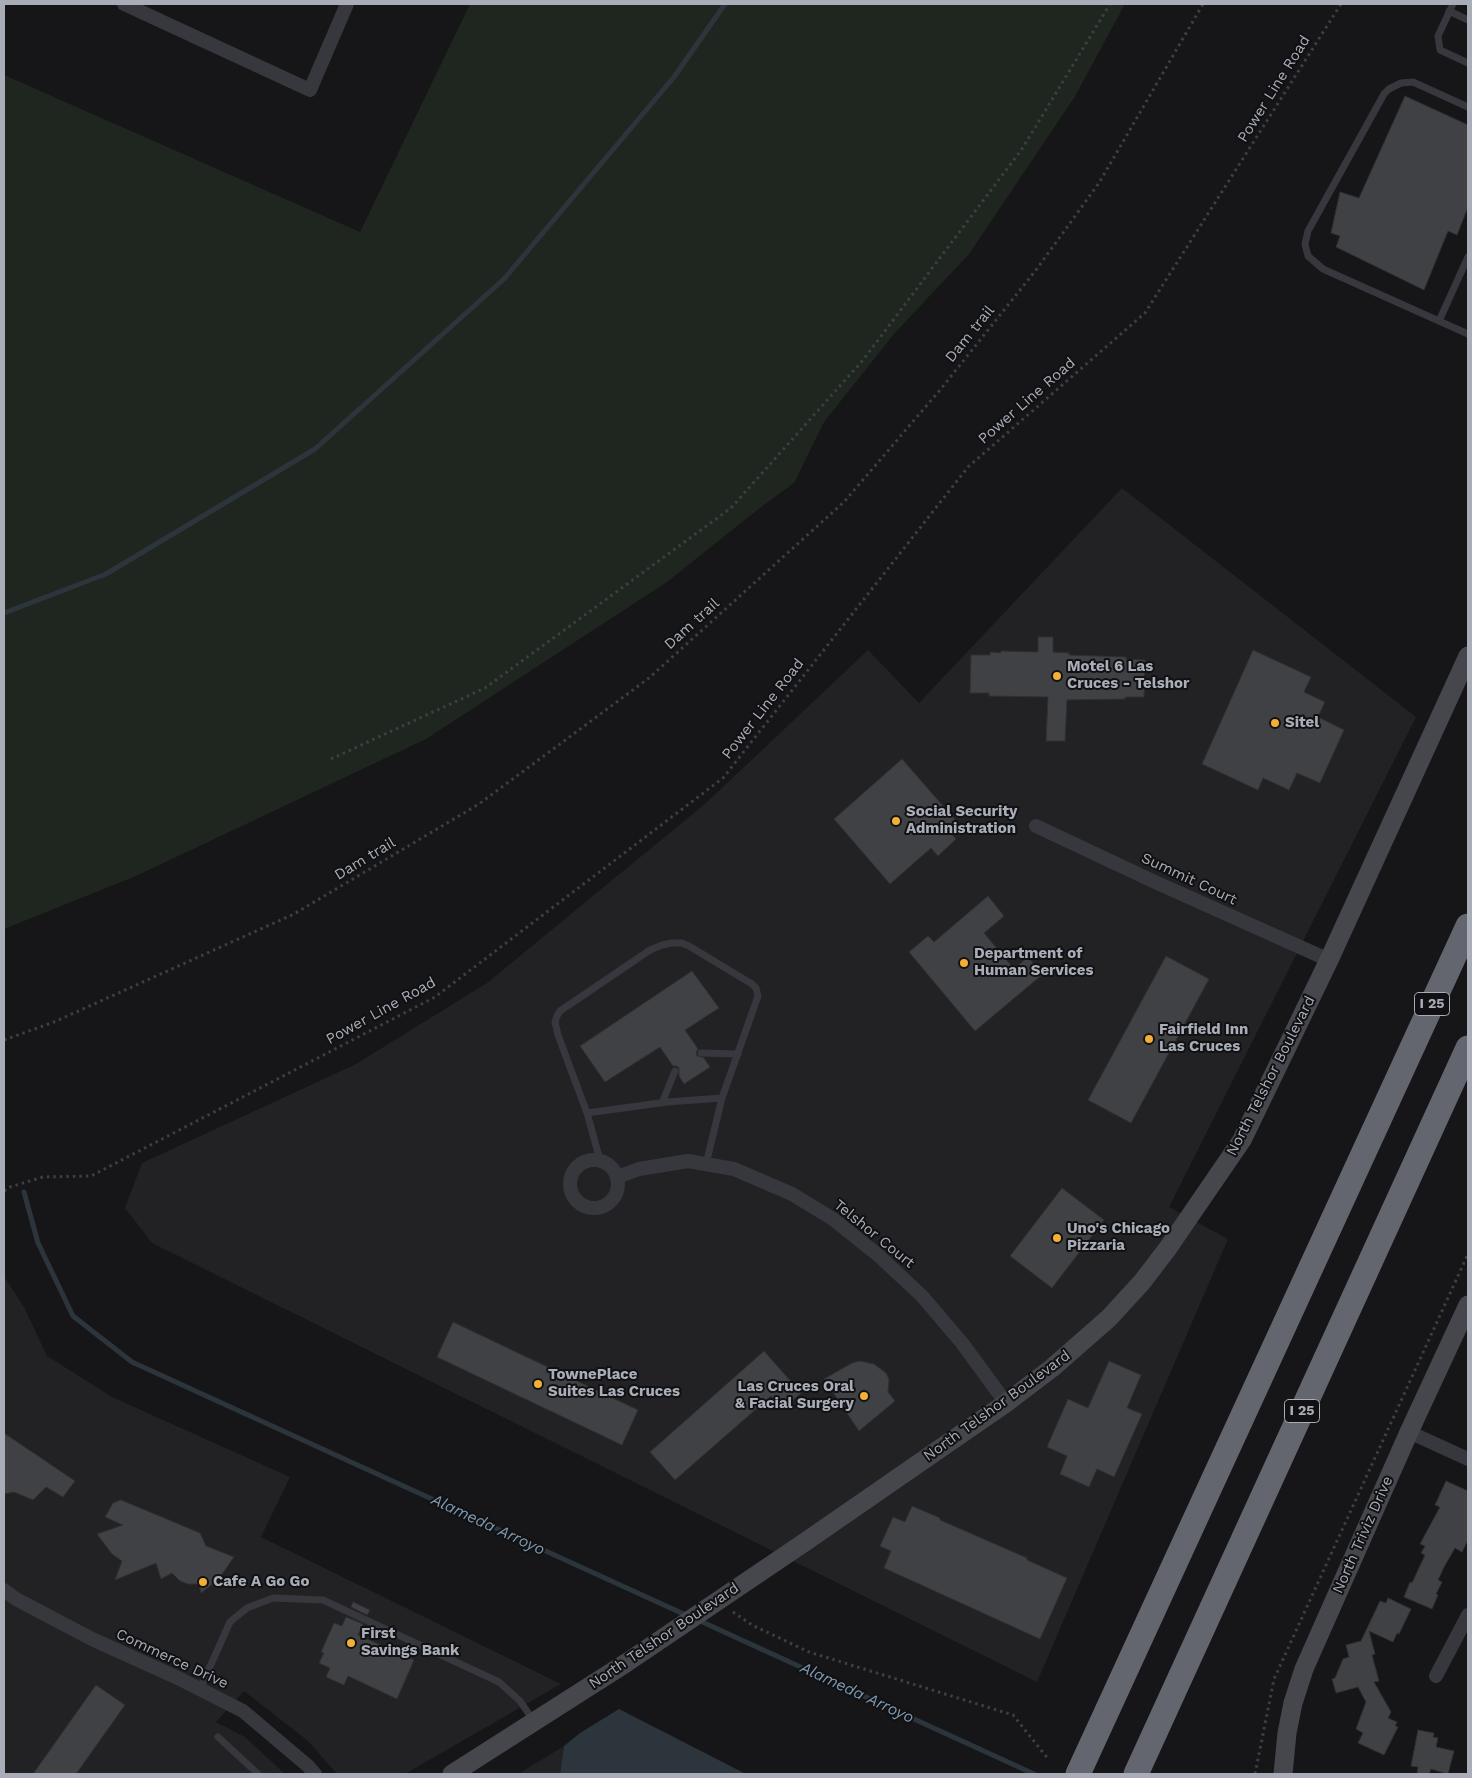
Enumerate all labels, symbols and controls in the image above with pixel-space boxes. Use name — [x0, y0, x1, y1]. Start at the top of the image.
street label: Power Line Road — [1234, 32, 1314, 146]
street label: Dam trail — [942, 302, 998, 366]
street label: Power Line Road — [975, 354, 1079, 448]
street label: Dam trail — [661, 595, 723, 653]
street label: Power Line Road — [718, 655, 808, 763]
place label: Motel 6 Las Cruces - Telshor — [1067, 658, 1189, 693]
marker: Motel 6 Las Cruces - Telshor — [1051, 670, 1063, 682]
place label: Sitel — [1285, 714, 1319, 732]
marker: Sitel — [1269, 717, 1281, 729]
place label: Social Security Administration — [906, 803, 1017, 838]
marker: Social Security Administration — [890, 815, 902, 827]
street label: Dam trail — [331, 834, 399, 884]
street label: Summit Court — [1138, 849, 1240, 909]
place label: Department of Human Services — [974, 945, 1094, 980]
marker: Department of Human Services — [958, 957, 970, 969]
street label: Power Line Road — [323, 973, 439, 1049]
road number: I 25 — [1414, 992, 1450, 1016]
street label: North Telshor Boulevard — [1223, 993, 1319, 1159]
place label: Fairfield Inn Las Cruces — [1159, 1021, 1248, 1056]
marker: Fairfield Inn Las Cruces — [1143, 1033, 1155, 1045]
street label: Telshor Court — [830, 1196, 918, 1272]
place label: Uno's Chicago Pizzaria — [1067, 1220, 1170, 1255]
marker: Uno's Chicago Pizzaria — [1051, 1232, 1063, 1244]
street label: North Telshor Boulevard — [920, 1347, 1074, 1465]
place label: TownePlace Suites Las Cruces — [548, 1366, 680, 1401]
marker: TownePlace Suites Las Cruces — [532, 1378, 544, 1390]
place label: Las Cruces Oral & Facial Surgery — [735, 1378, 854, 1413]
marker: Las Cruces Oral & Facial Surgery — [858, 1390, 870, 1402]
road number: I 25 — [1284, 1400, 1320, 1422]
street label: North Triviz Drive — [1329, 1474, 1397, 1596]
water label: Alameda Arroyo — [428, 1490, 548, 1560]
place label: Cafe A Go Go — [213, 1573, 309, 1591]
marker: Cafe A Go Go — [197, 1576, 209, 1588]
street label: North Telshor Boulevard — [586, 1579, 742, 1693]
street label: Commerce Drive — [113, 1625, 231, 1693]
place label: First Savings Bank — [361, 1625, 459, 1660]
marker: First Savings Bank — [345, 1637, 357, 1649]
water label: Alameda Arroyo — [797, 1658, 917, 1728]

